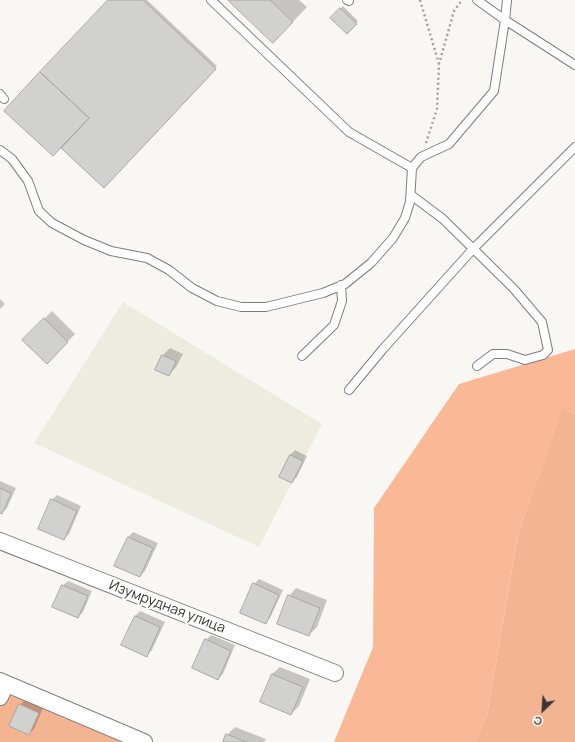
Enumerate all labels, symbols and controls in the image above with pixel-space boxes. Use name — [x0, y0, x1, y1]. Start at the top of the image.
street label: Изумрудная улица — [106, 577, 228, 637]
north arrow — [523, 690, 563, 730]
text: С — [531, 713, 545, 730]

